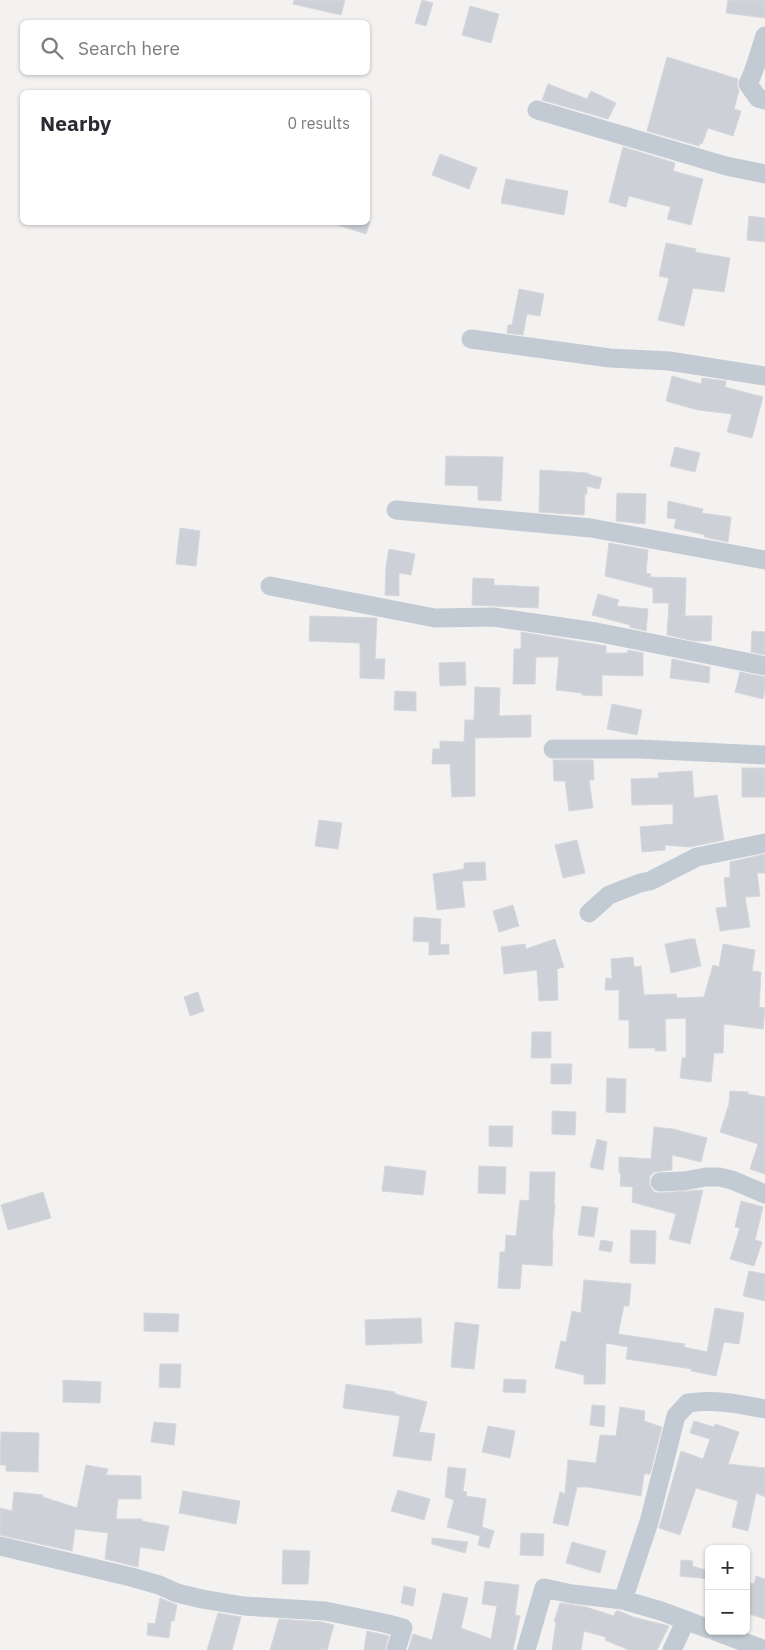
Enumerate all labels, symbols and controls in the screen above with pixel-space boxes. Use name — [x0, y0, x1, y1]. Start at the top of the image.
search box — [20, 20, 370, 75]
icon: search — [38, 34, 66, 62]
text: Search here — [78, 36, 180, 60]
text: Nearby — [40, 109, 111, 137]
text: 0 results — [287, 113, 350, 133]
map controls — [705, 1545, 750, 1635]
button: + — [705, 1545, 750, 1590]
button: − — [705, 1590, 750, 1635]

